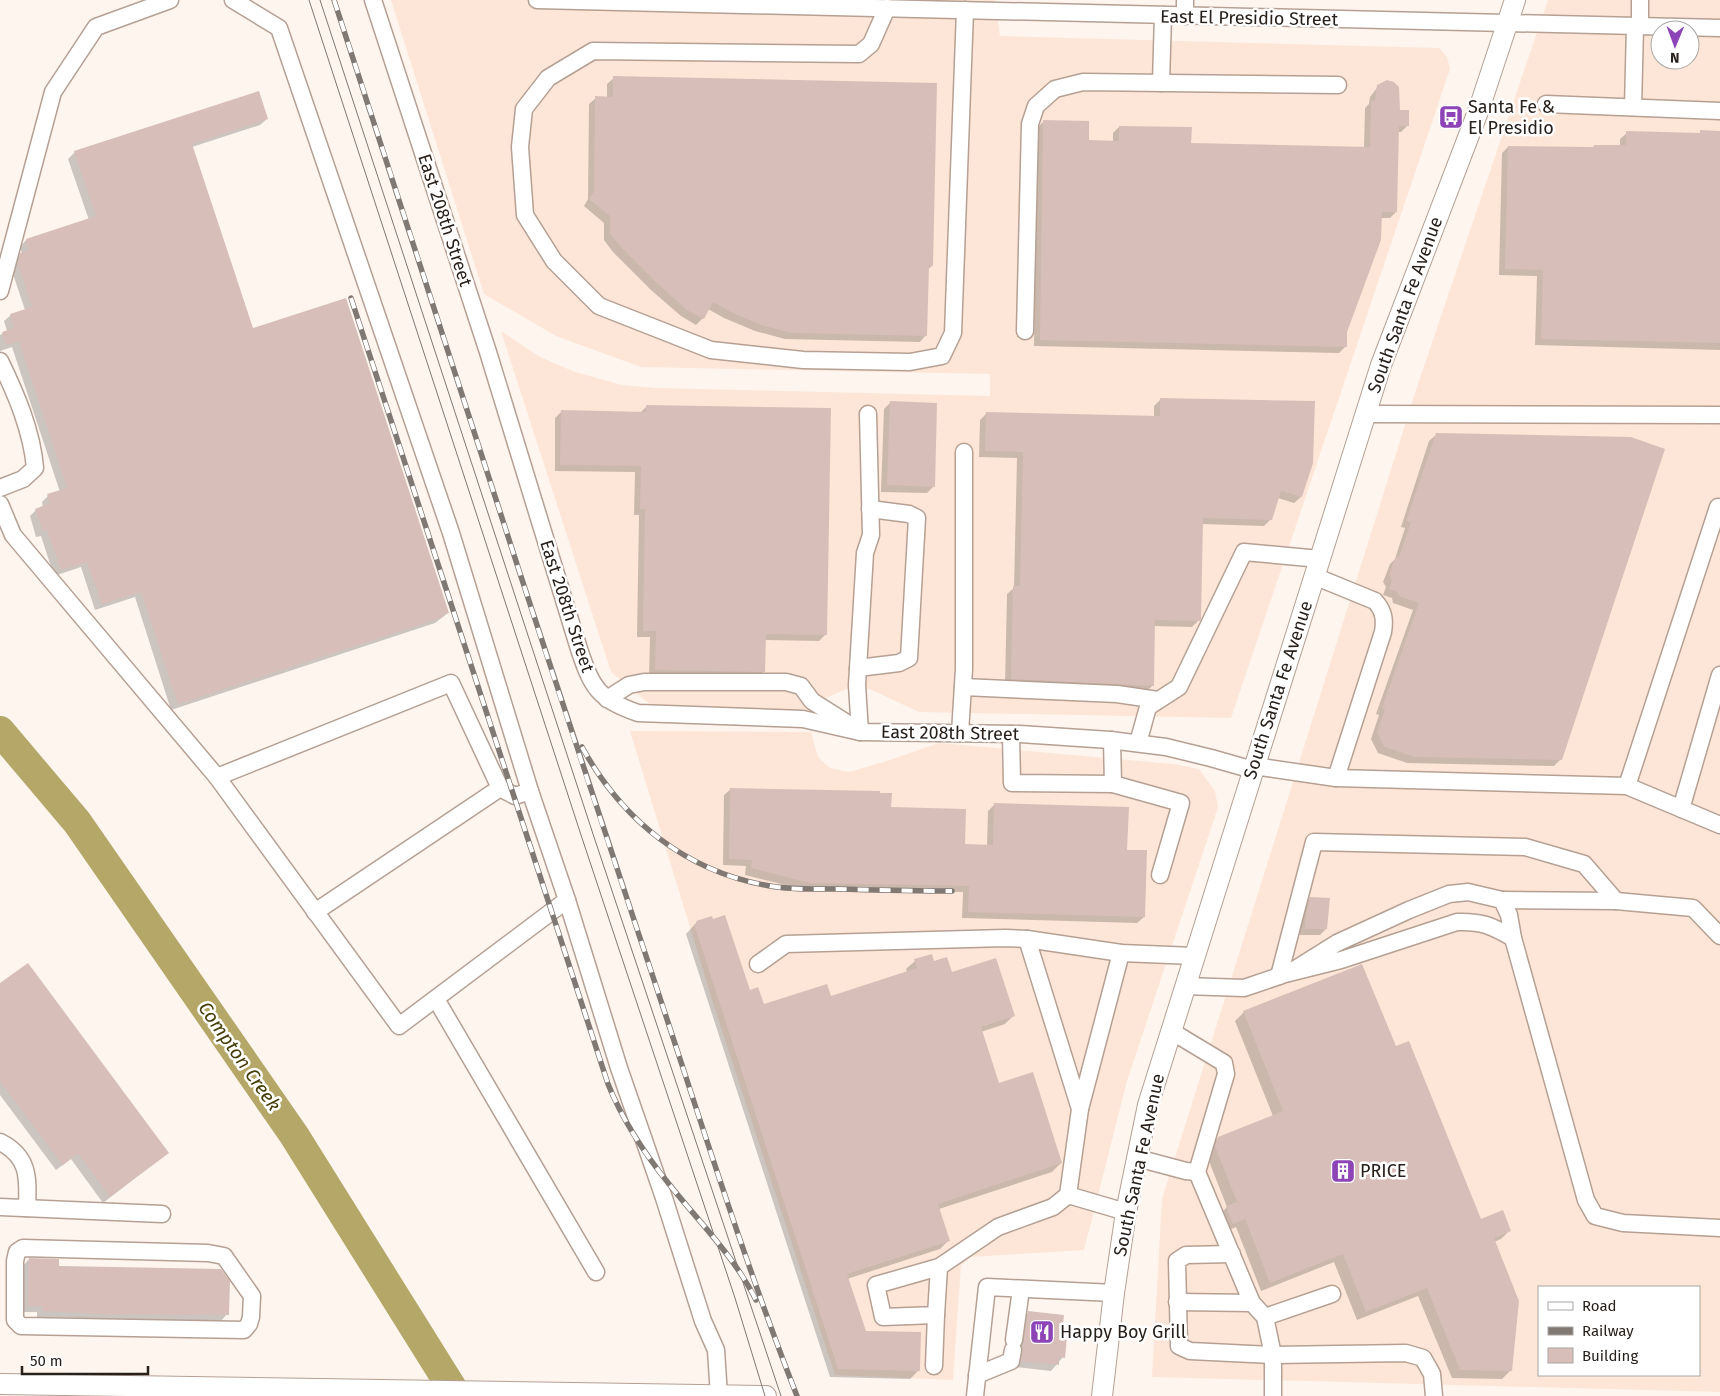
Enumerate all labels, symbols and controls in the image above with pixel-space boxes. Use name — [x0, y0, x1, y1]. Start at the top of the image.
street label: East El Presidio Street — [1160, 5, 1339, 31]
north arrow — [1650, 20, 1700, 70]
text: N — [1670, 49, 1680, 66]
place label: Santa Fe & El Presidio — [1468, 96, 1555, 139]
bus stop icon: Santa Fe & El Presidio — [1438, 104, 1464, 130]
street label: East 208th Street — [413, 151, 477, 290]
street label: South Santa Fe Avenue — [1363, 214, 1447, 396]
street label: East 208th Street — [535, 537, 599, 676]
street label: South Santa Fe Avenue — [1239, 598, 1317, 782]
street label: East 208th Street — [881, 721, 1020, 745]
water label: Compton Creek — [193, 997, 286, 1115]
street label: South Santa Fe Avenue — [1109, 1072, 1169, 1258]
building icon: PRICE — [1330, 1158, 1356, 1184]
place label: PRICE — [1360, 1160, 1406, 1182]
legend — [1538, 1286, 1700, 1376]
text: Road — [1582, 1297, 1617, 1315]
restaurant icon: Happy Boy Grill — [1029, 1319, 1055, 1345]
place label: Happy Boy Grill — [1060, 1321, 1186, 1343]
text: Railway — [1582, 1322, 1634, 1340]
scale bar — [22, 1344, 149, 1376]
text: Building — [1582, 1347, 1638, 1365]
text: 50 m — [30, 1352, 63, 1370]

